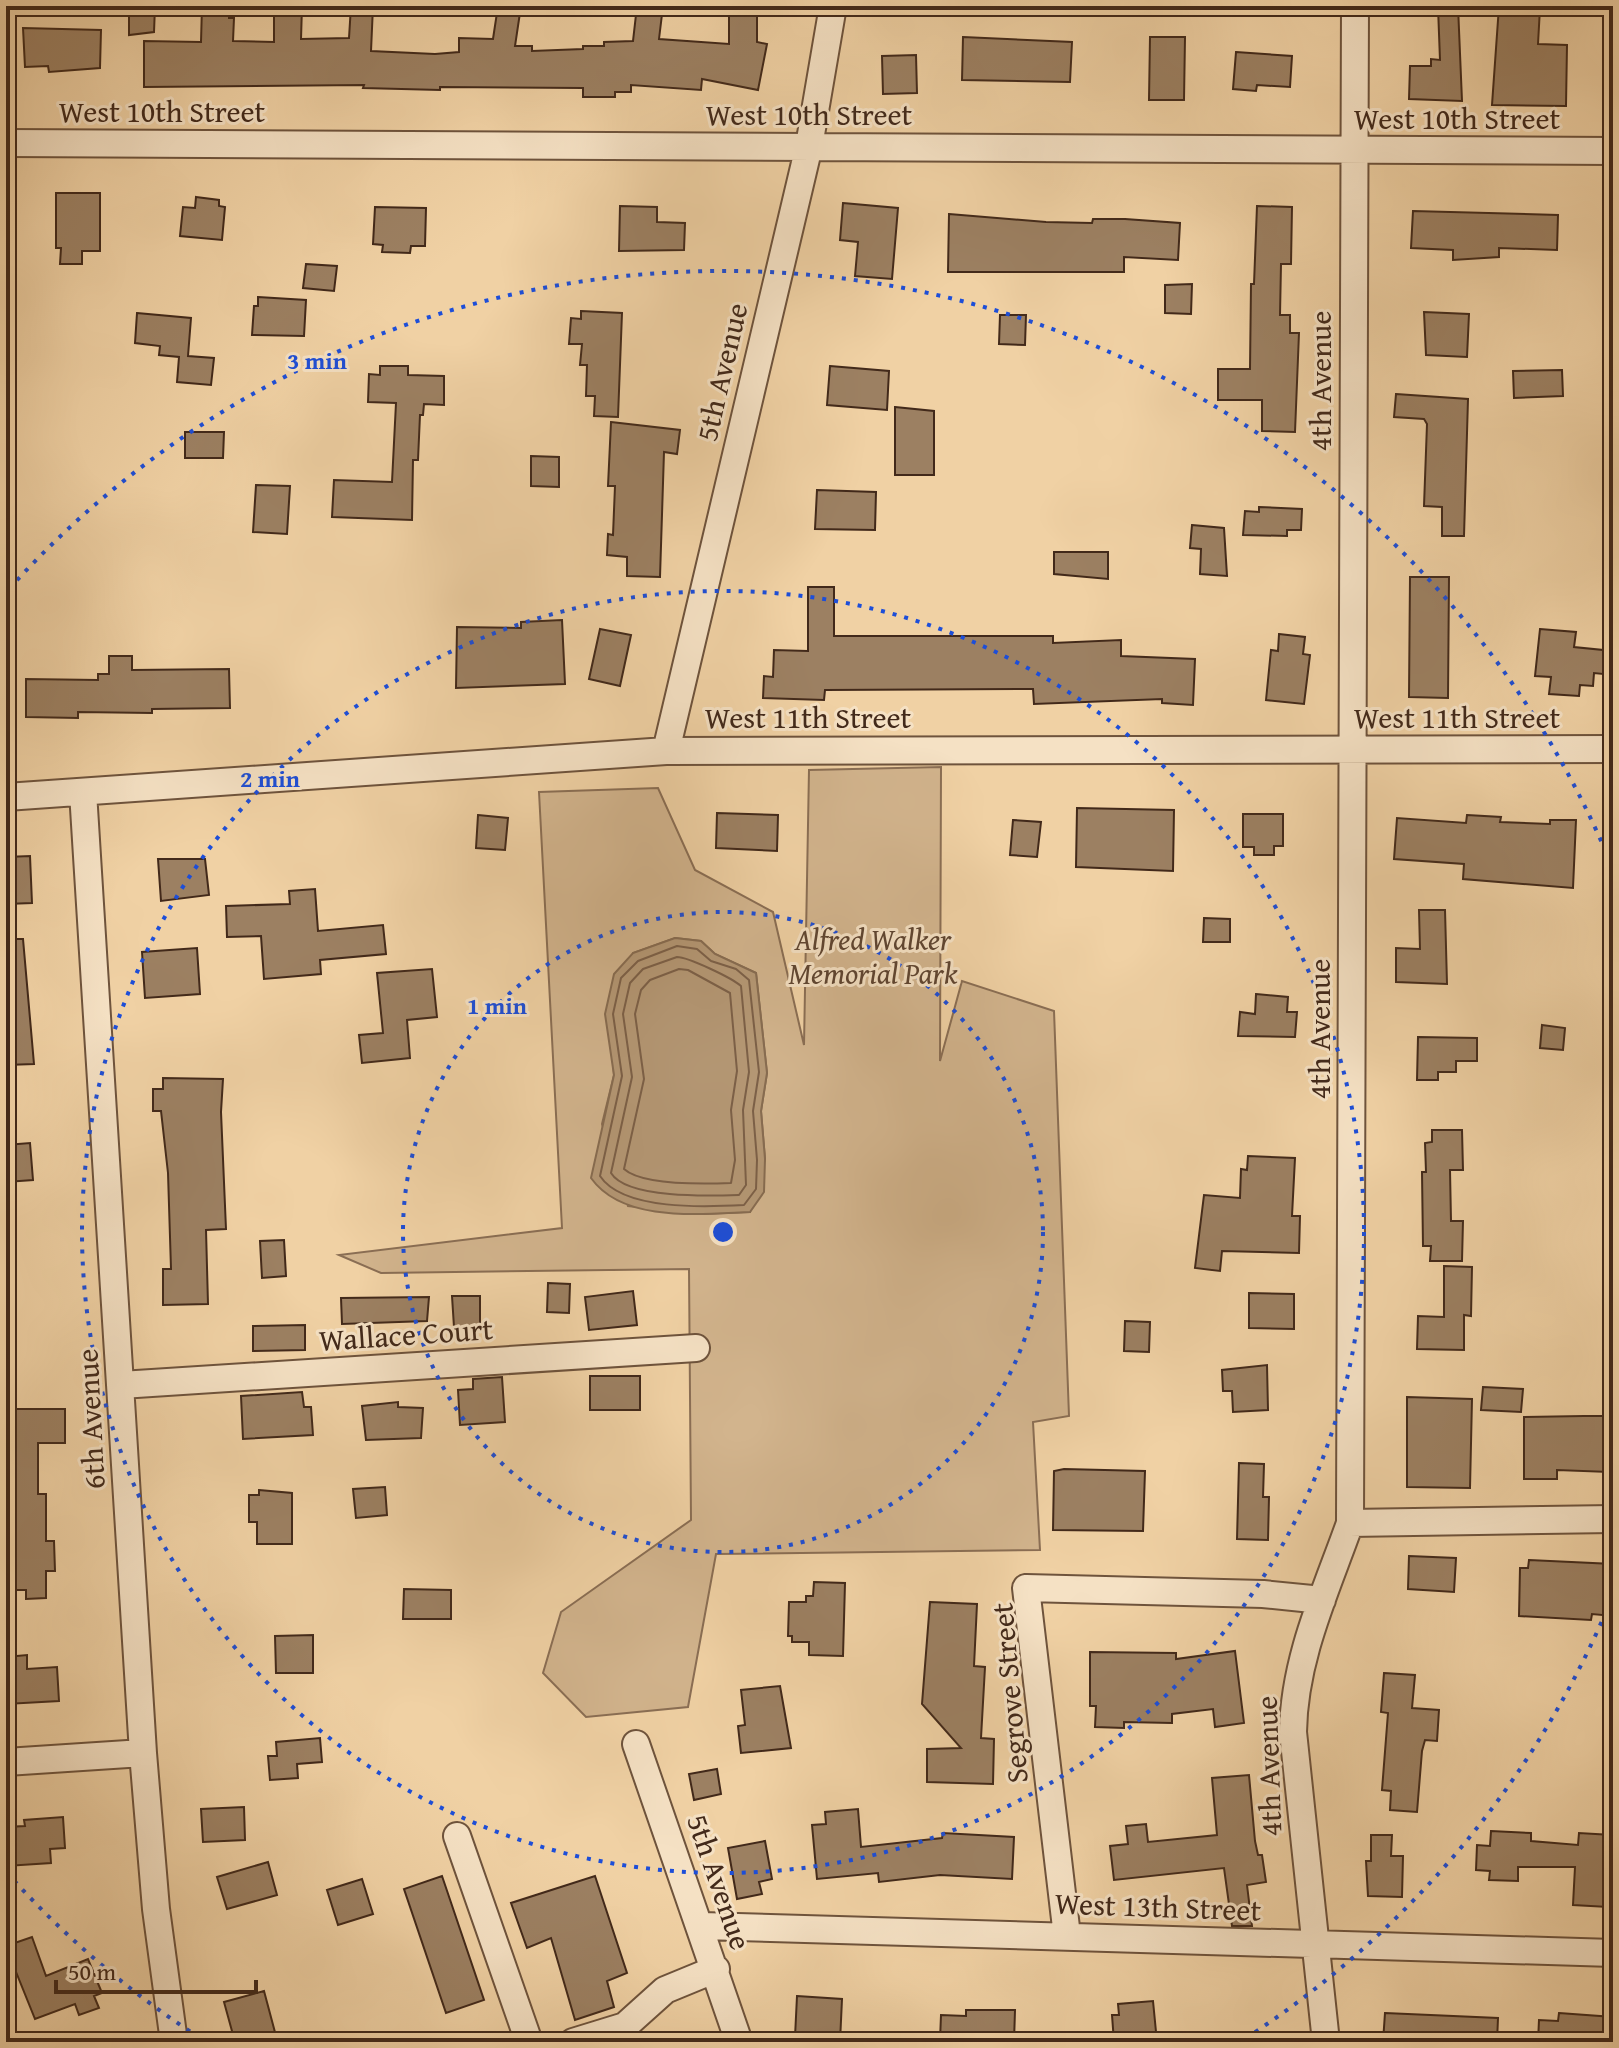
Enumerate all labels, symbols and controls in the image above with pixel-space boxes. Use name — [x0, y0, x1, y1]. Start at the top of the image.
street label: West 10th Street — [59, 89, 266, 133]
street label: West 10th Street — [706, 92, 913, 136]
street label: West 10th Street — [1354, 96, 1561, 140]
street label: 5th Avenue — [684, 298, 758, 445]
street label: 4th Avenue — [1298, 311, 1342, 451]
text: 3 min — [287, 343, 347, 378]
street label: West 11th Street — [705, 695, 912, 739]
street label: West 11th Street — [1354, 695, 1561, 739]
text: 2 min — [240, 761, 300, 796]
park label: Alfred Walker Memorial Park — [789, 917, 958, 995]
street label: 4th Avenue — [1297, 959, 1341, 1099]
text: 1 min — [467, 988, 527, 1023]
centre of rings — [709, 1218, 737, 1246]
street label: Wallace Court — [317, 1306, 495, 1362]
street label: 6th Avenue — [64, 1348, 116, 1490]
street label: Segrove Street — [979, 1601, 1039, 1785]
street label: 4th Avenue — [1244, 1695, 1292, 1837]
street label: 5th Avenue — [676, 1808, 764, 1955]
street label: West 13th Street — [1054, 1880, 1262, 1932]
scale bar — [56, 1944, 256, 1994]
text: 50 m — [68, 1954, 116, 1989]

